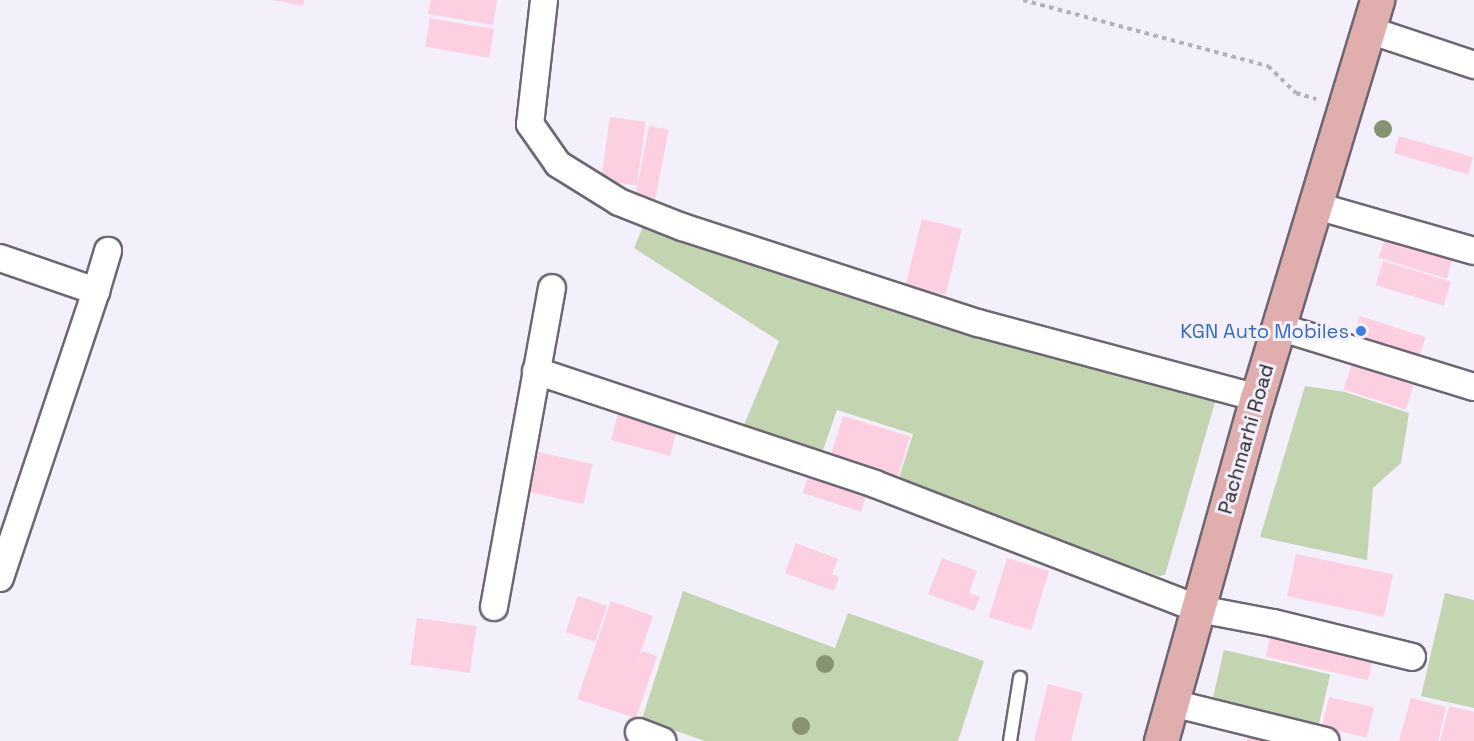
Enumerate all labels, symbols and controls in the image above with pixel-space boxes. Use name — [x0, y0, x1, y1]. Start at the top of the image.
place label: KGN Auto Mobiles — [1180, 319, 1349, 343]
marker: KGN Auto Mobiles — [1354, 324, 1368, 338]
street label: Pachmarhi Road — [1213, 361, 1279, 517]

